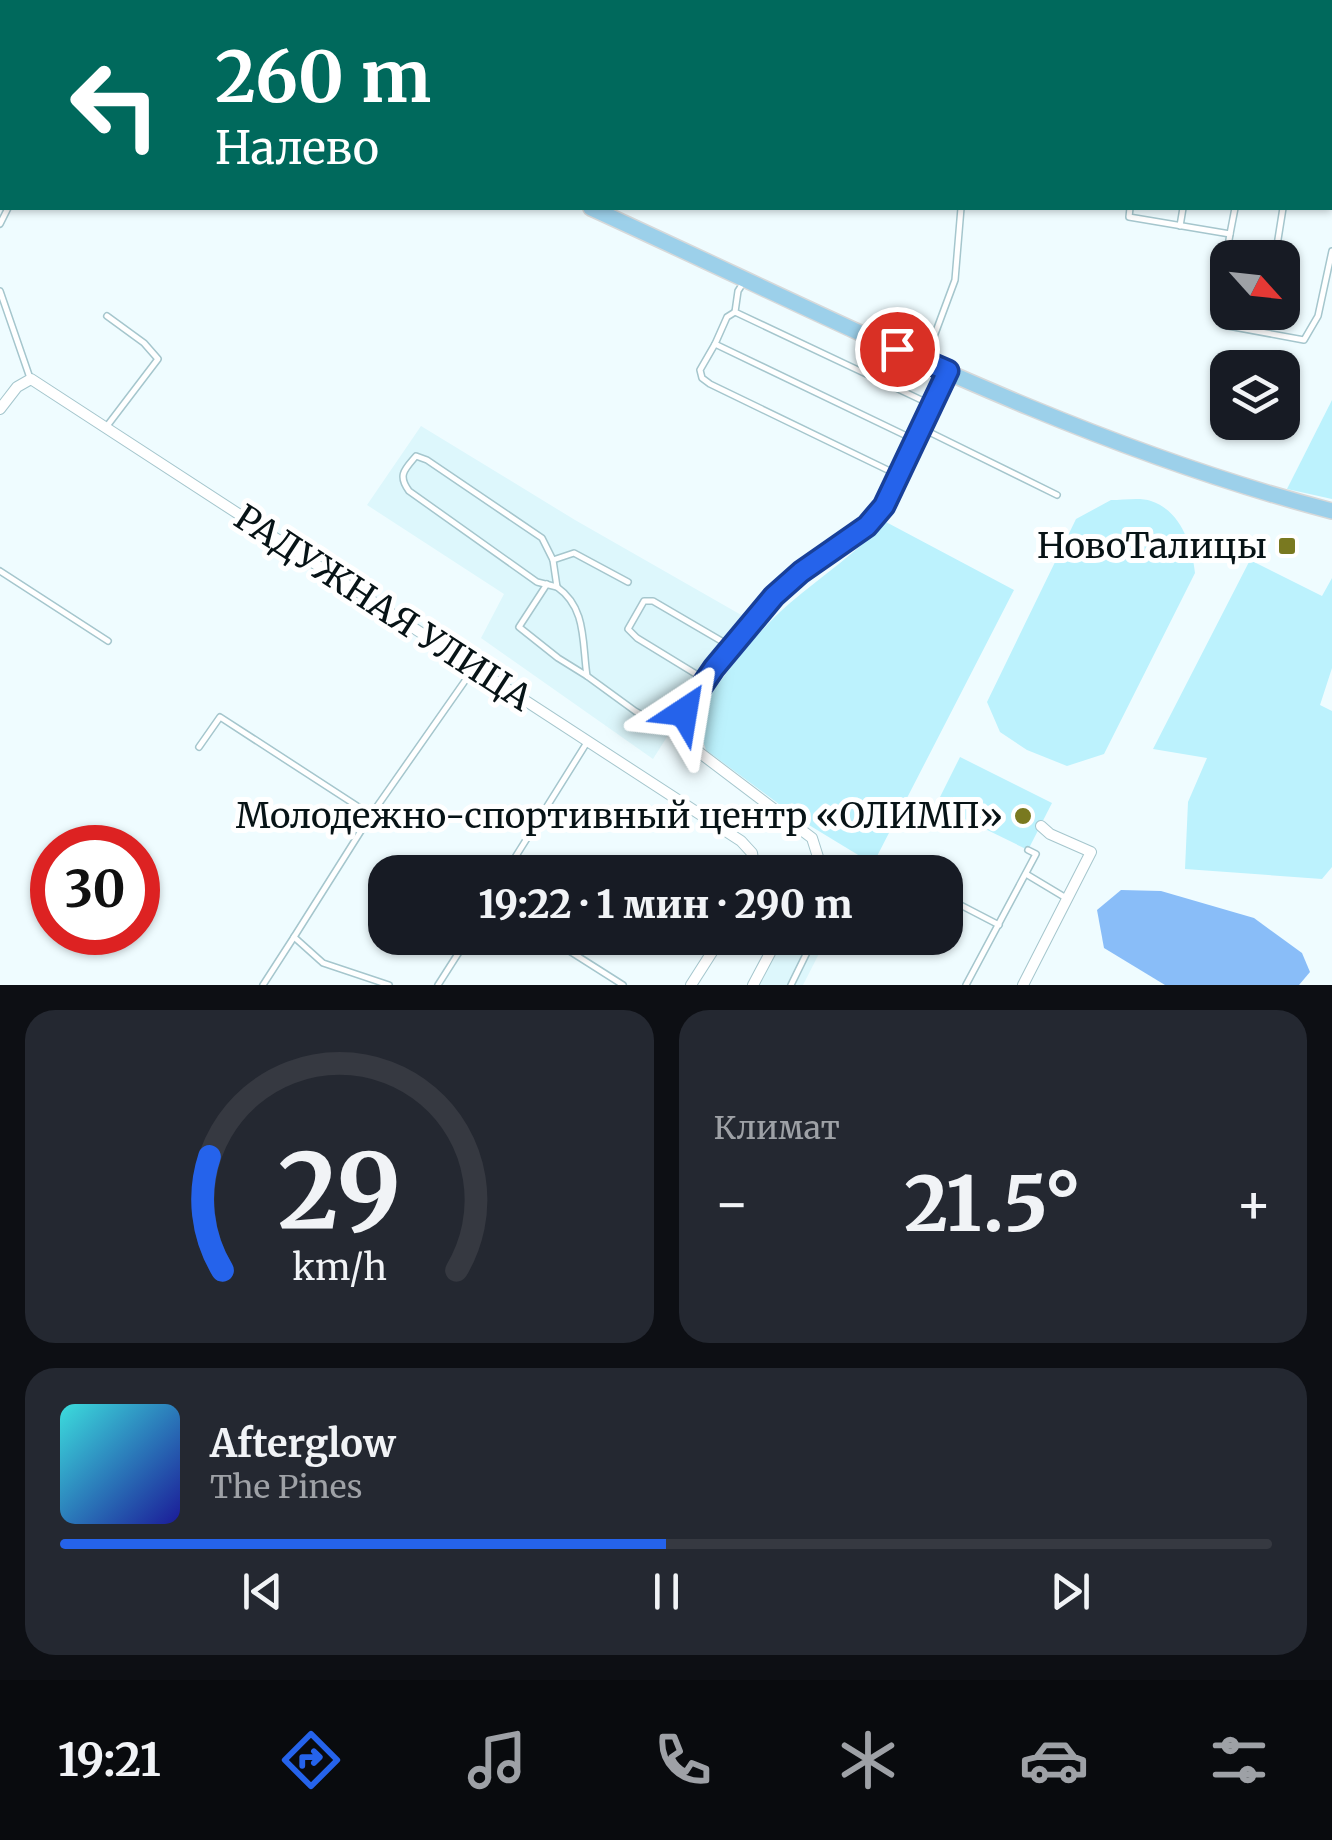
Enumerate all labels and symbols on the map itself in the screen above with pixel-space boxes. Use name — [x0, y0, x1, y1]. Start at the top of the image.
north arrow — [1210, 240, 1300, 330]
pin — [855, 307, 940, 392]
street label: РАДУЖНАЯ УЛИЦА — [226, 496, 540, 721]
place label: НовоТалицы — [1037, 524, 1267, 568]
marker: НовоТалицы — [1276, 535, 1298, 557]
position arrow — [632, 660, 736, 764]
place label: Молодежно-спортивный центр «ОЛИМП» — [236, 794, 1003, 838]
marker: Молодежно-спортивный центр «ОЛИМП» — [1012, 805, 1034, 827]
speed limit sign: 30 — [30, 825, 160, 955]

